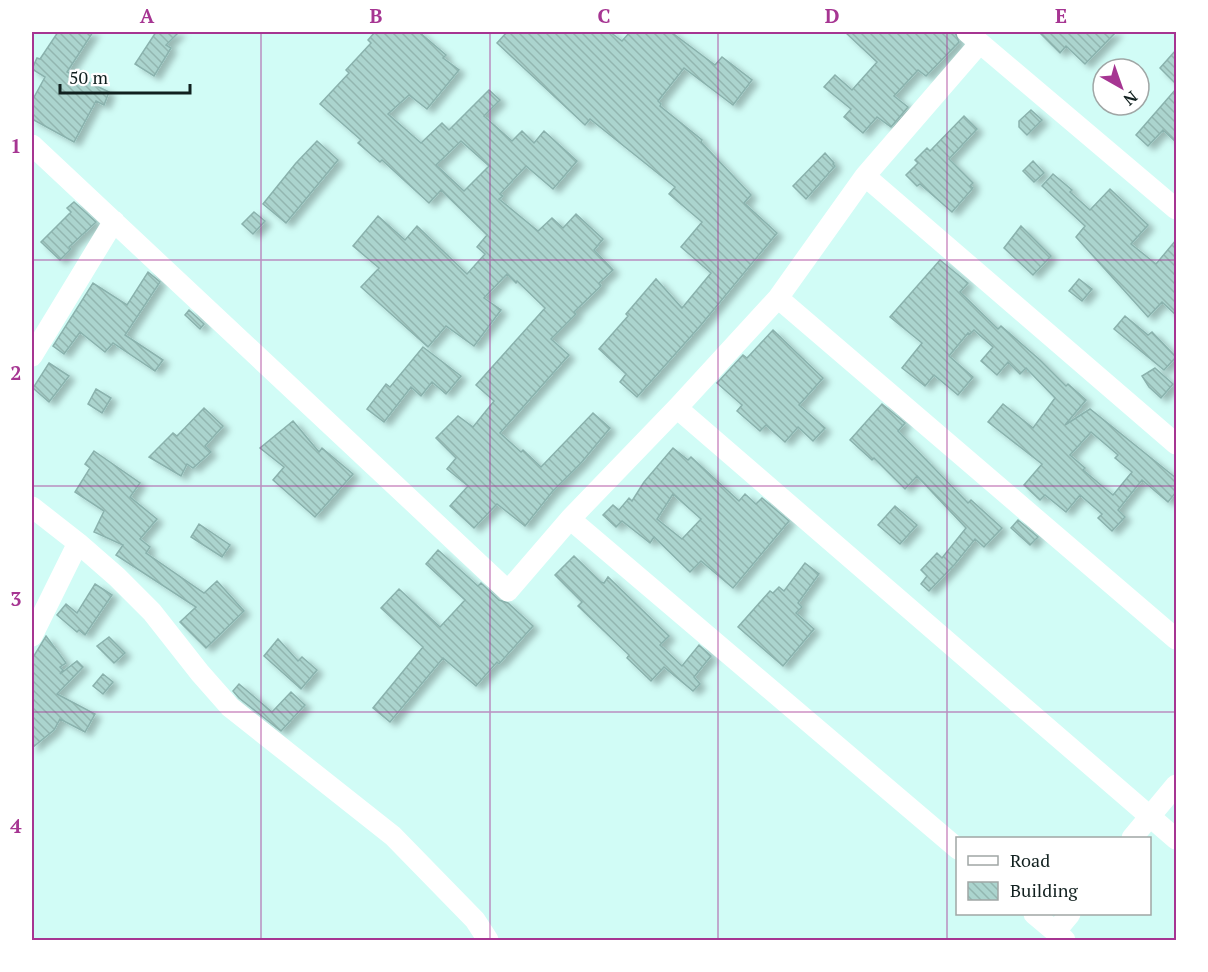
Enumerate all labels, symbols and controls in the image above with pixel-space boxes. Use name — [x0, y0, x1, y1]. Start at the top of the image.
text: A — [140, 2, 155, 29]
text: B — [370, 2, 383, 29]
text: C — [597, 2, 611, 29]
text: D — [825, 2, 839, 29]
text: E — [1055, 2, 1067, 29]
scale bar — [60, 57, 190, 95]
north arrow — [1091, 57, 1151, 117]
text: 50 m — [69, 65, 109, 89]
text: N — [1119, 86, 1142, 111]
text: 1 — [10, 132, 22, 159]
text: 2 — [10, 359, 22, 386]
text: 3 — [10, 585, 22, 612]
text: 4 — [10, 812, 22, 839]
legend — [956, 837, 1151, 915]
text: Road — [1010, 848, 1050, 872]
text: Building — [1010, 878, 1078, 902]

